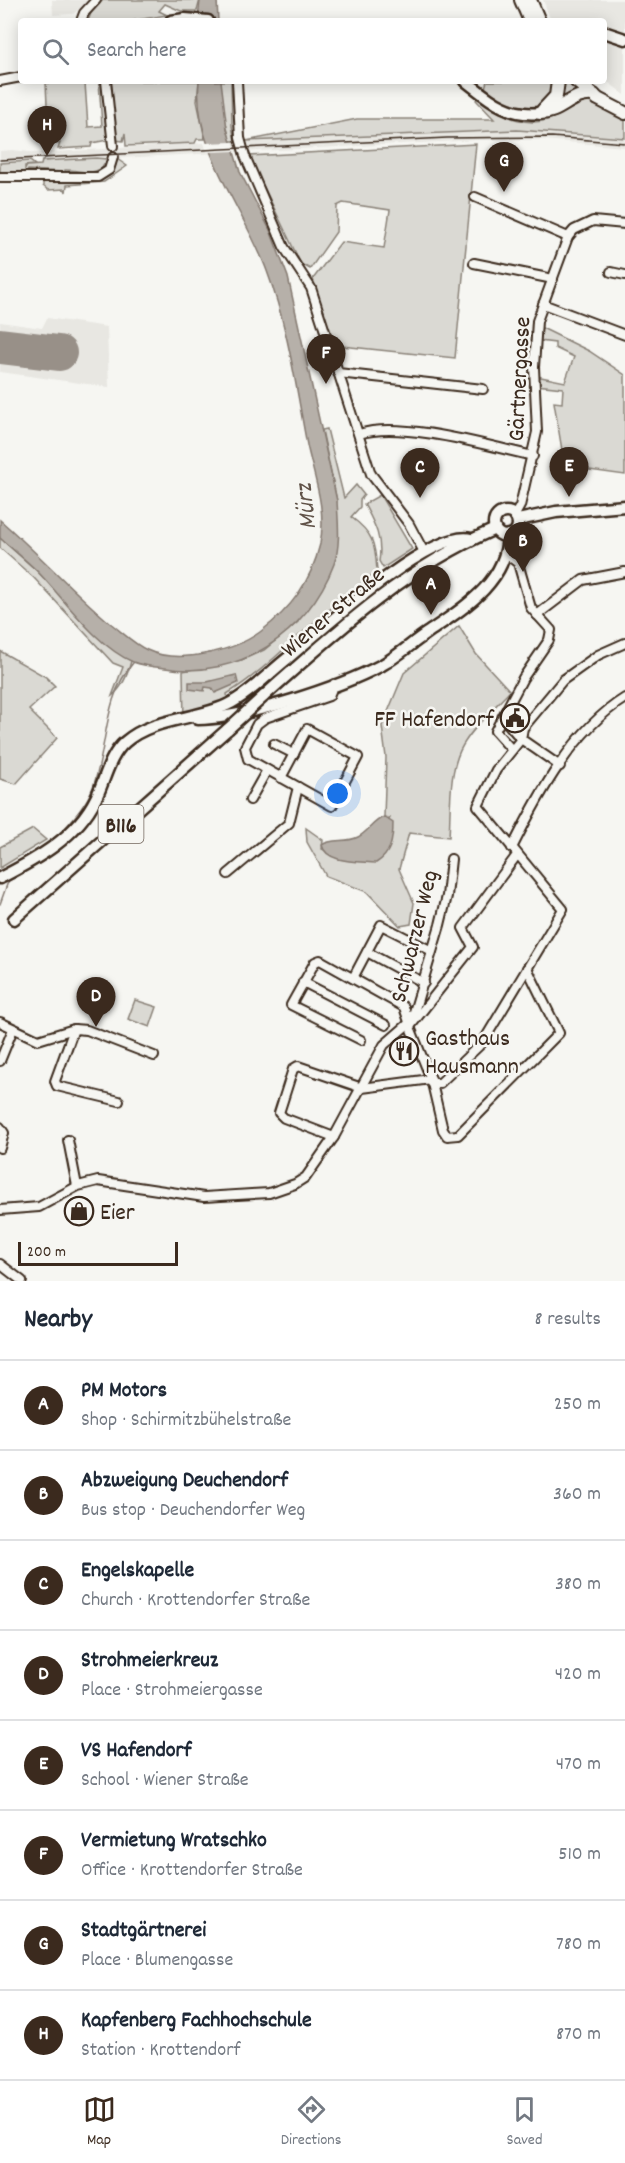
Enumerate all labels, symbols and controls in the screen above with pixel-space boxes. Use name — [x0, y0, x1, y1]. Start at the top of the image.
search box — [18, 18, 607, 84]
icon: search — [39, 35, 72, 68]
text: Search here — [87, 36, 186, 67]
pin: H — [28, 106, 66, 156]
pin: G — [484, 142, 524, 192]
street label: Gärtnergasse — [501, 316, 541, 442]
pin: F — [306, 334, 346, 384]
pin: C — [400, 448, 440, 498]
pin: E — [550, 448, 588, 497]
water label: Mürz — [287, 481, 328, 531]
pin: B — [504, 522, 542, 572]
street label: Wiener Straße — [275, 560, 393, 667]
pin: A — [412, 566, 450, 615]
public building icon: FF Hafendorf — [499, 702, 531, 734]
place label: FF Hafendorf — [374, 704, 495, 738]
your location — [323, 779, 352, 808]
road number: B116 — [98, 805, 144, 843]
street label: Schwarzer Weg — [383, 867, 449, 1007]
pin: D — [76, 978, 116, 1027]
place label: Gasthaus Hausmann — [425, 1023, 519, 1085]
restaurant icon: Gasthaus Hausmann — [388, 1035, 420, 1067]
shop icon: Eier — [63, 1195, 95, 1227]
place label: Eier — [100, 1197, 135, 1231]
scale bar — [18, 1239, 178, 1266]
text: 200 m — [27, 1241, 66, 1264]
text: Nearby — [24, 1302, 92, 1339]
text: 8 results — [535, 1306, 601, 1334]
text: PM Motors — [81, 1376, 167, 1407]
text: A — [38, 1391, 49, 1419]
text: 250 m — [554, 1391, 601, 1419]
text: Shop · Schirmitzbühelstraße — [81, 1407, 291, 1435]
text: Abzweigung Deuchendorf — [81, 1466, 288, 1497]
text: B — [39, 1481, 48, 1509]
text: 360 m — [553, 1481, 601, 1509]
text: Bus stop · Deuchendorfer Weg — [81, 1497, 305, 1525]
text: Engelskapelle — [81, 1556, 194, 1587]
text: C — [39, 1571, 48, 1599]
text: 380 m — [555, 1571, 601, 1599]
text: Church · Krottendorfer Straße — [81, 1587, 310, 1615]
text: Strohmeierkreuz — [81, 1646, 218, 1677]
text: D — [38, 1661, 49, 1689]
text: 420 m — [555, 1661, 601, 1689]
text: Place · Strohmeiergasse — [81, 1677, 263, 1705]
text: VS Hafendorf — [81, 1736, 192, 1767]
text: E — [39, 1751, 48, 1779]
text: 470 m — [556, 1751, 601, 1779]
text: School · Wiener Straße — [81, 1767, 249, 1795]
text: Vermietung Wratschko — [81, 1826, 267, 1857]
text: F — [39, 1841, 48, 1869]
text: 510 m — [558, 1841, 601, 1869]
text: Office · Krottendorfer Straße — [81, 1857, 303, 1885]
text: Stadtgärtnerei — [81, 1916, 206, 1947]
text: G — [38, 1931, 49, 1959]
text: 780 m — [556, 1931, 601, 1959]
text: Place · Blumengasse — [81, 1947, 233, 1975]
text: Kapfenberg Fachhochschule — [81, 2006, 312, 2037]
text: H — [38, 2021, 49, 2049]
text: 870 m — [556, 2021, 601, 2049]
text: Station · Krottendorf — [81, 2037, 241, 2065]
tab: Map — [83, 2093, 116, 2152]
tab: Directions — [281, 2093, 341, 2152]
tab: Saved — [507, 2093, 542, 2152]

